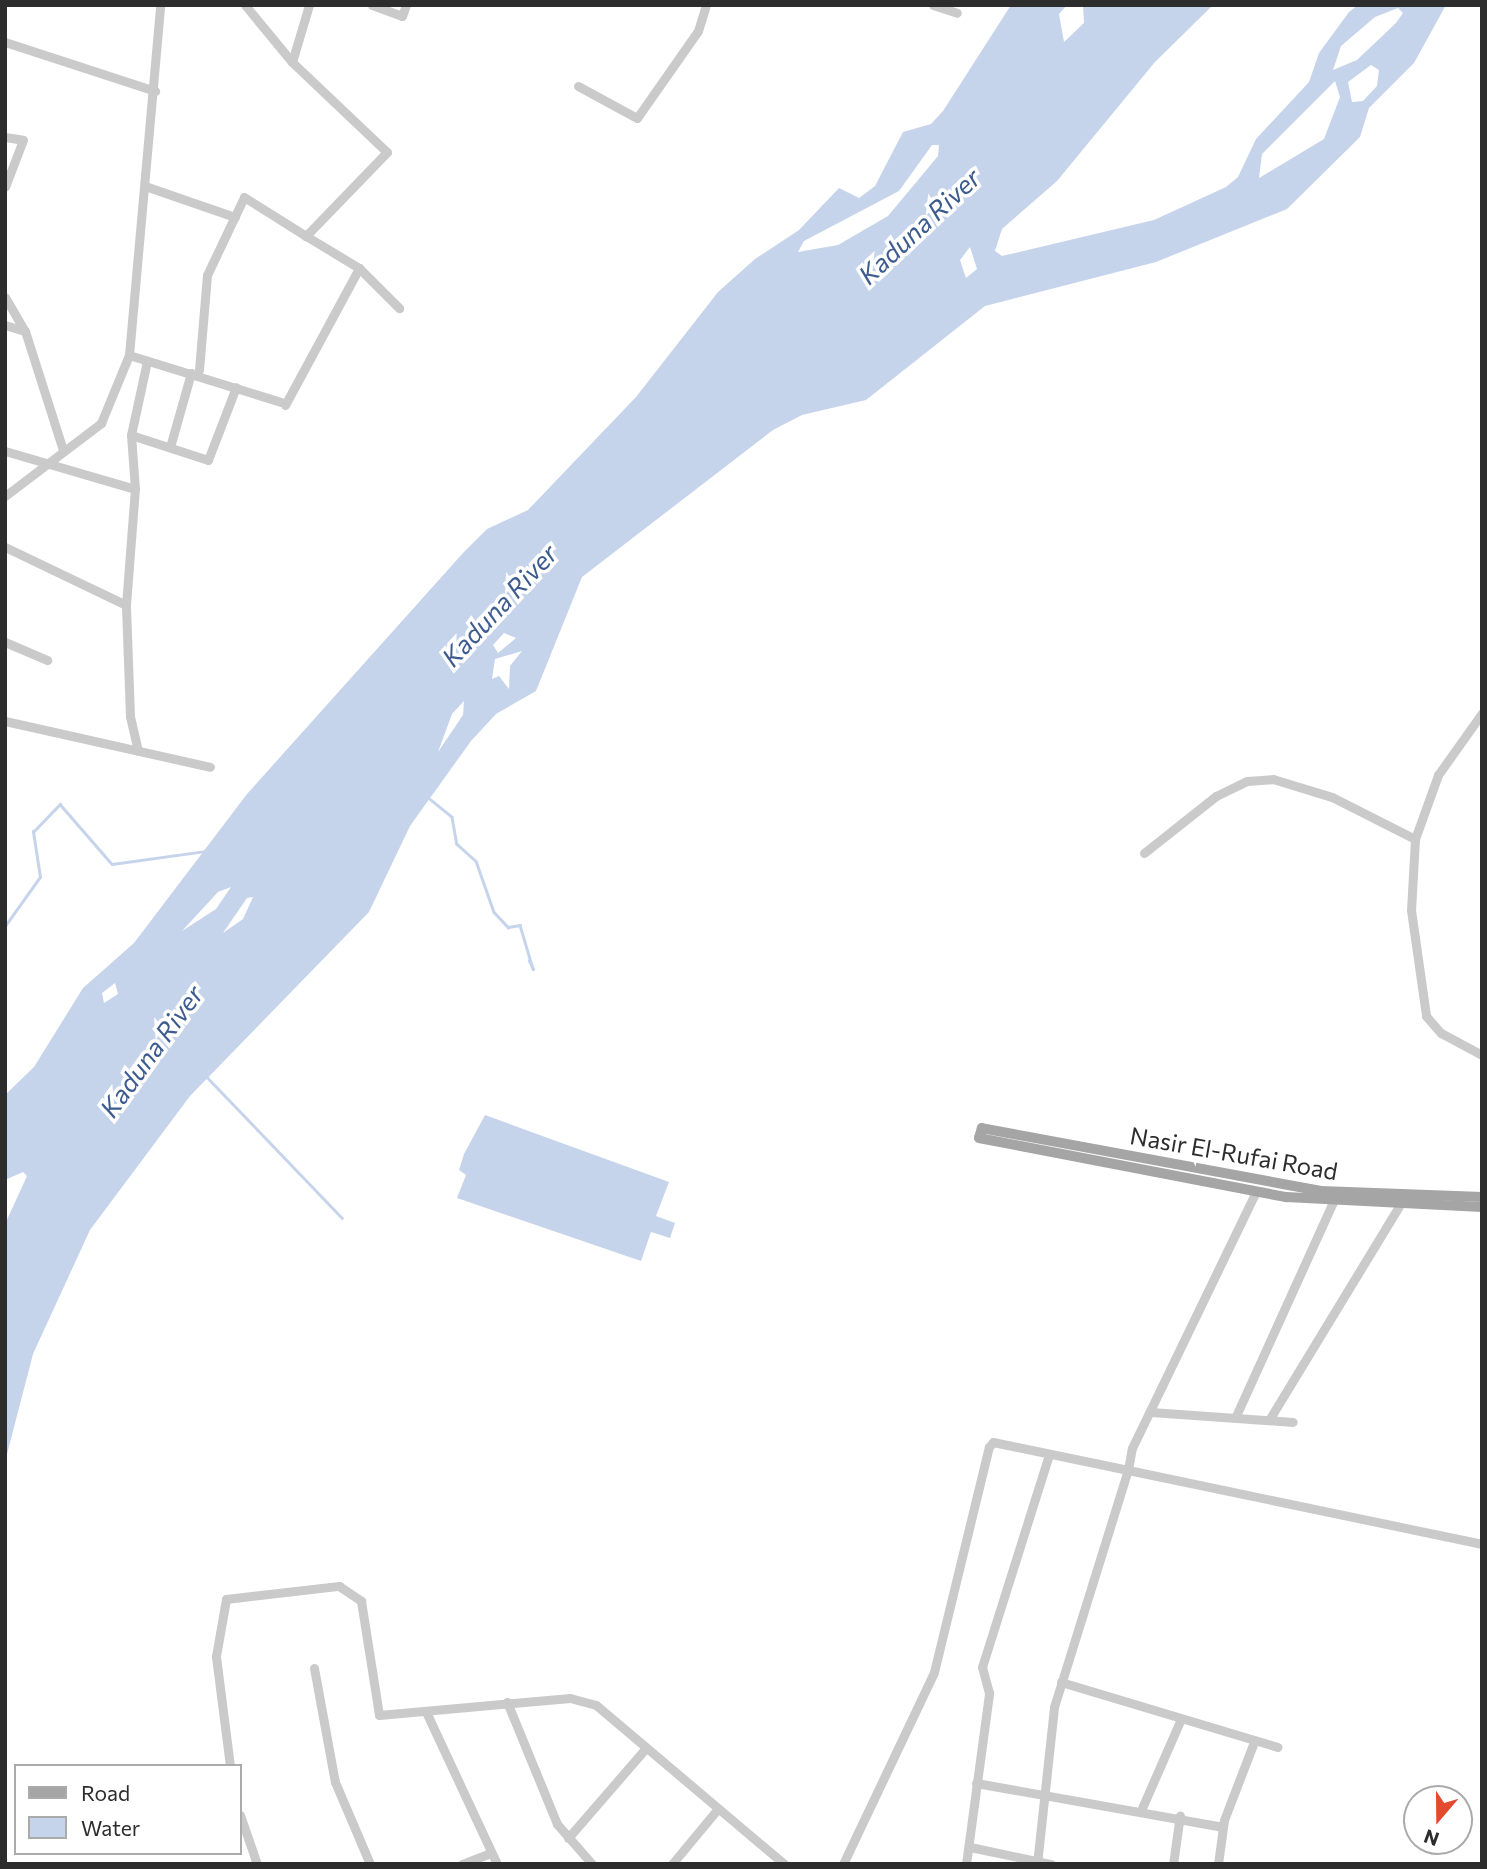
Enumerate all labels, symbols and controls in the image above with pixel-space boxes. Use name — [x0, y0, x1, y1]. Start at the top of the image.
water label: Kaduna River — [852, 162, 986, 290]
water label: Kaduna River — [435, 538, 563, 672]
water label: Kaduna River — [93, 979, 209, 1123]
street label: Nasir El-Rufai Road — [1128, 1121, 1340, 1185]
legend — [14, 1764, 242, 1855]
text: Road — [81, 1780, 130, 1805]
north arrow — [1403, 1785, 1473, 1855]
text: Water — [81, 1815, 140, 1840]
text: N — [1421, 1825, 1442, 1852]

